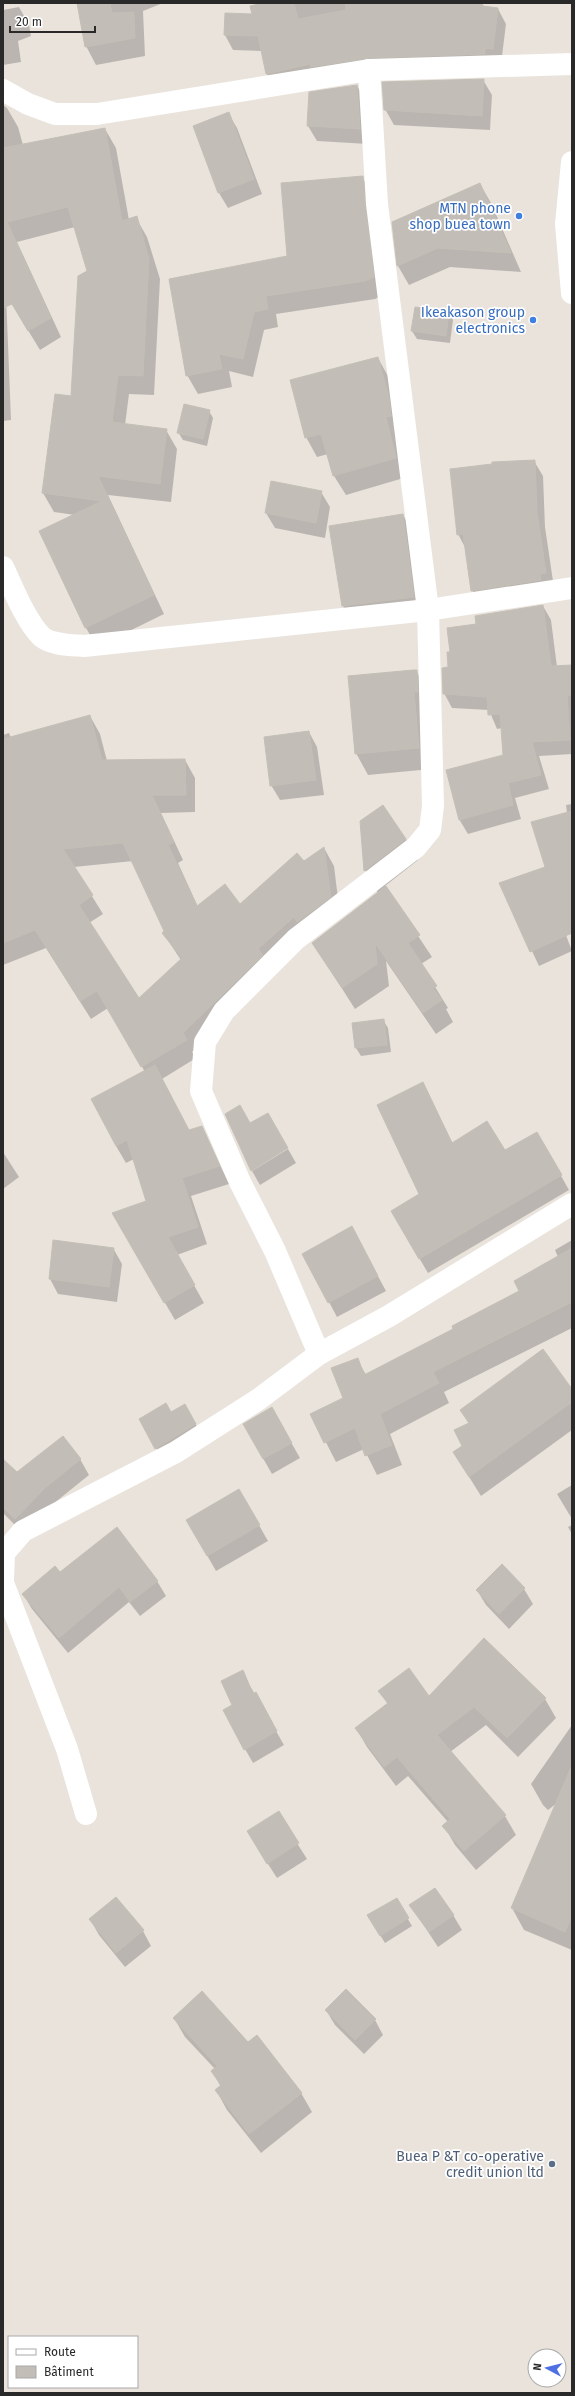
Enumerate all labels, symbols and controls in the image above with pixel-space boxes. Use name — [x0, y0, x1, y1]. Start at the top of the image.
scale bar — [10, 8, 95, 34]
text: 20 m — [16, 15, 42, 29]
place label: MTN phone shop buea town — [410, 200, 511, 233]
marker: MTN phone shop buea town — [514, 211, 524, 221]
place label: Ikeakason group electronics — [421, 304, 525, 337]
marker: Ikeakason group electronics — [528, 315, 538, 325]
place label: Buea P &T co-operative credit union ltd — [396, 2148, 544, 2181]
marker: Buea P &T co-operative credit union ltd — [547, 2159, 557, 2169]
legend — [8, 2336, 138, 2388]
text: Route — [44, 2345, 76, 2359]
north arrow — [527, 2348, 567, 2388]
text: N — [531, 2362, 544, 2371]
text: Bâtiment — [44, 2365, 94, 2379]

